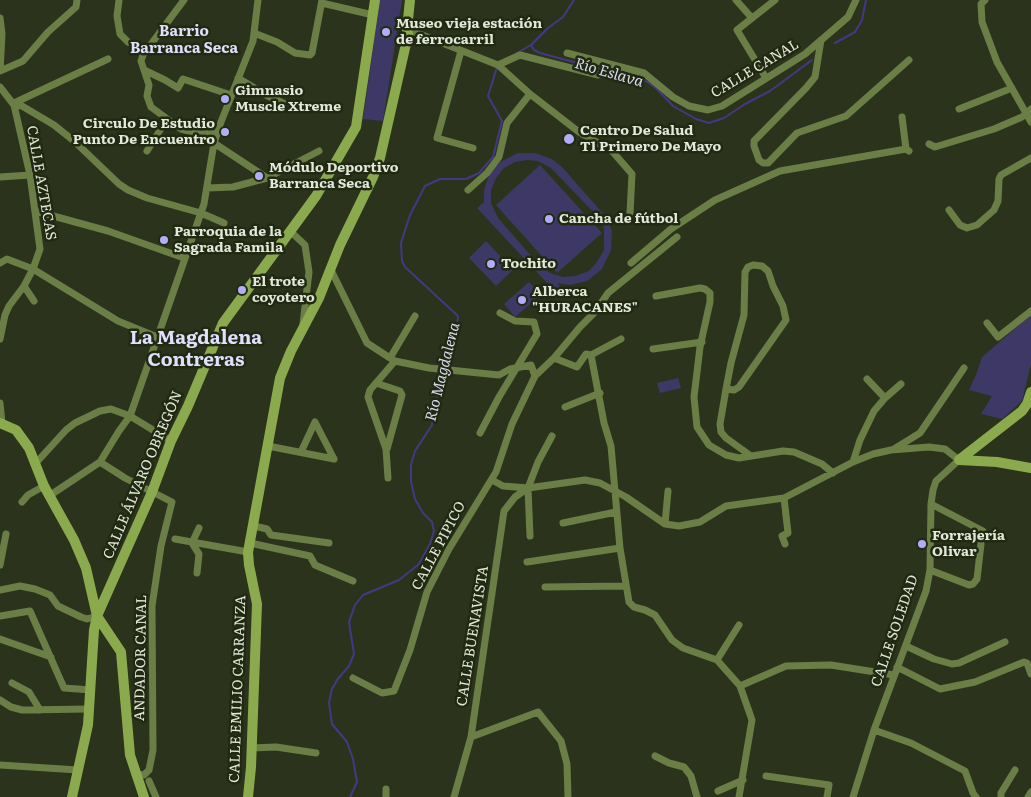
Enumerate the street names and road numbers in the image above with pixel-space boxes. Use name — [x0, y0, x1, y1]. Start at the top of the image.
street label: CALLE CANAL — [708, 36, 802, 102]
street label: CALLE AZTECAS — [23, 124, 59, 242]
street label: CALLE ÁLVARO OBREGÓN — [100, 388, 186, 562]
street label: CALLE PIPICO — [409, 499, 469, 593]
street label: CALLE BUENAVISTA — [454, 565, 492, 707]
street label: CALLE SOLEDAD — [868, 573, 922, 689]
street label: ANDADOR CANAL — [131, 595, 151, 721]
street label: CALLE EMILIO CARRANZA — [226, 595, 250, 783]

